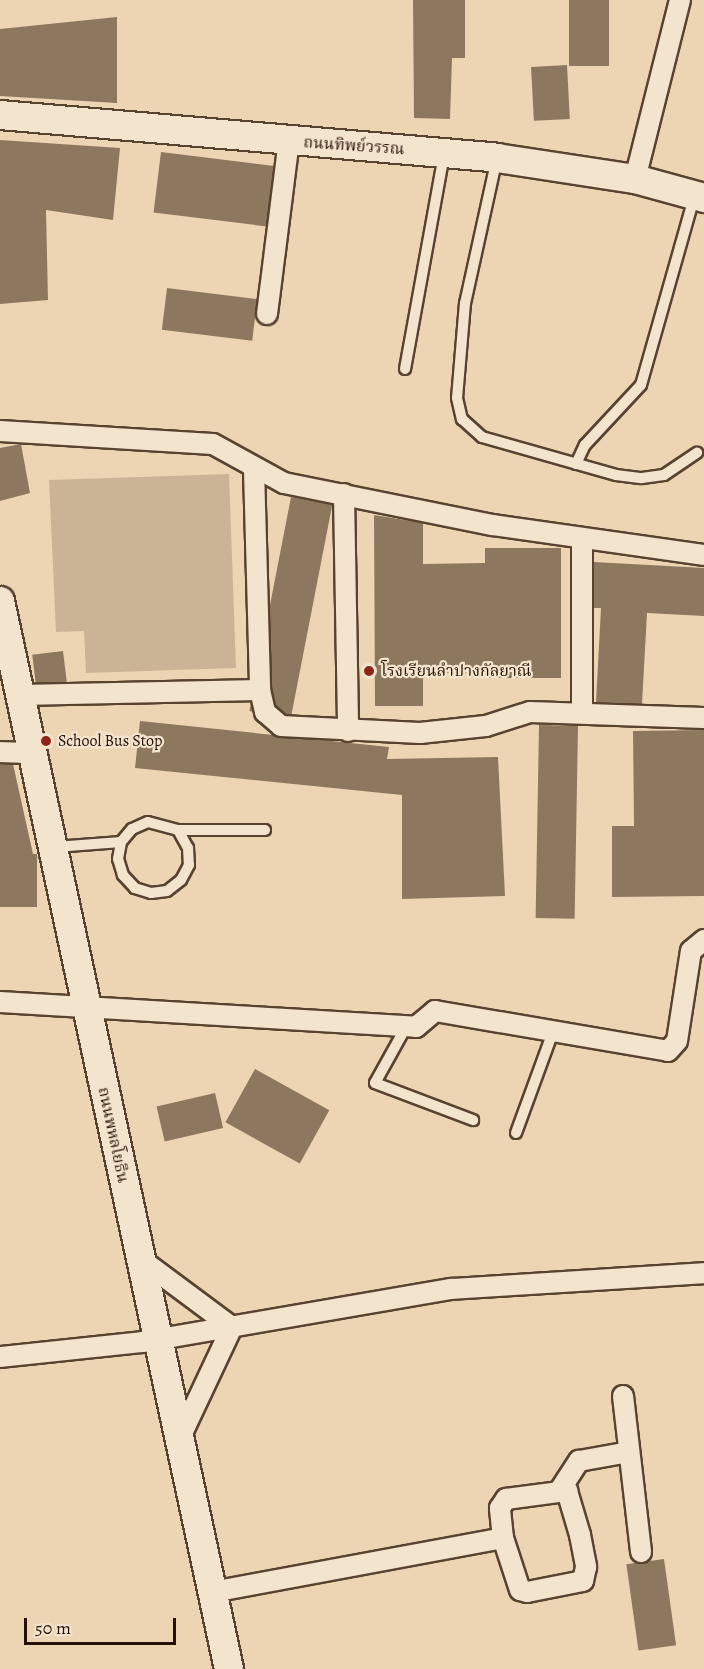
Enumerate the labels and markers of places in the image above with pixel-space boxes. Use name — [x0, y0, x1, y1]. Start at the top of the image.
place label: โรงเรียนลำปางกัลยาณี — [381, 661, 531, 681]
marker: โรงเรียนลำปางกัลยาณี — [362, 664, 376, 678]
place label: School Bus Stop — [58, 731, 162, 751]
marker: School Bus Stop — [39, 734, 53, 748]

